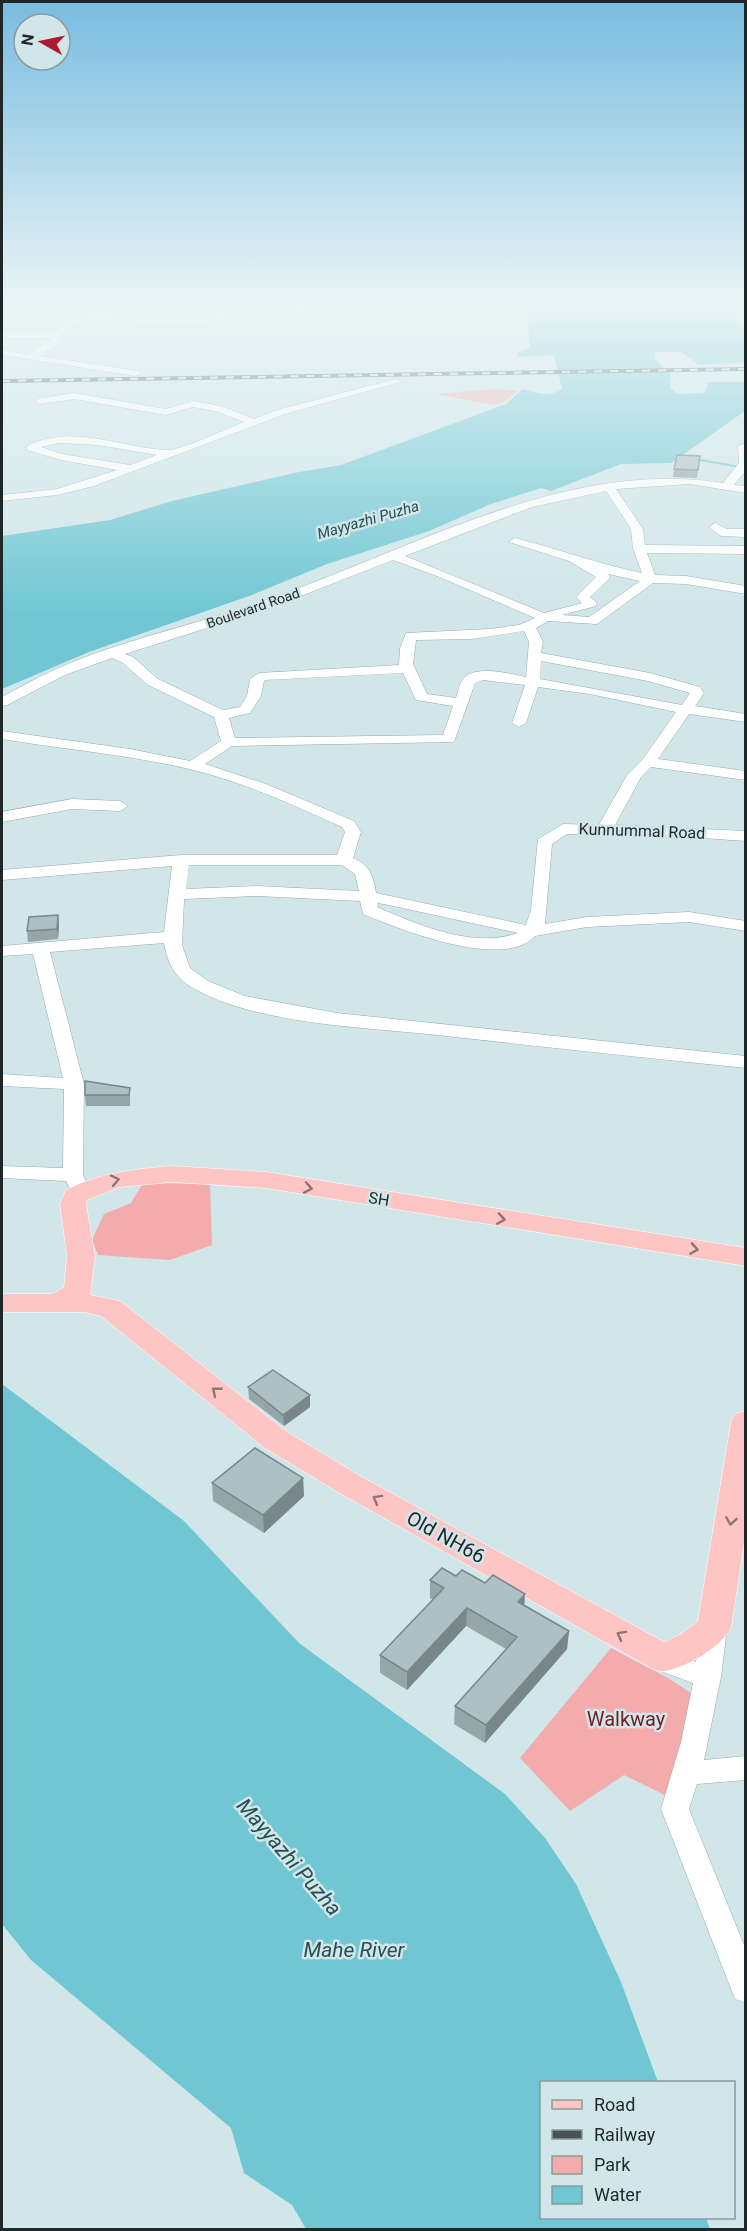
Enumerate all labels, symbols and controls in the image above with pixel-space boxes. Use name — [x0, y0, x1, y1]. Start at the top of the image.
north arrow — [12, 12, 72, 72]
text: N — [17, 33, 38, 47]
water label: Mayyazhi Puzha — [315, 497, 421, 543]
street label: Boulevard Road — [204, 585, 302, 631]
street label: Kunnummal Road — [578, 819, 706, 843]
one-way arrow — [110, 1174, 120, 1187]
one-way arrow — [303, 1181, 313, 1194]
street label: SH — [367, 1188, 391, 1210]
one-way arrow — [496, 1212, 506, 1224]
one-way arrow — [689, 1242, 698, 1254]
one-way arrow — [211, 1387, 222, 1398]
one-way arrow — [373, 1495, 383, 1506]
street label: Old NH66 — [403, 1506, 489, 1568]
one-way arrow — [725, 1517, 737, 1526]
one-way arrow — [617, 1631, 627, 1642]
park label: Walkway — [587, 1707, 666, 1731]
water label: Mayyazhi Puzha — [232, 1794, 346, 1920]
water label: Mahe River — [304, 1938, 406, 1962]
legend — [540, 2081, 735, 2219]
text: Road — [594, 2094, 635, 2115]
text: Railway — [594, 2124, 656, 2145]
text: Park — [594, 2154, 631, 2175]
text: Water — [594, 2184, 641, 2205]

